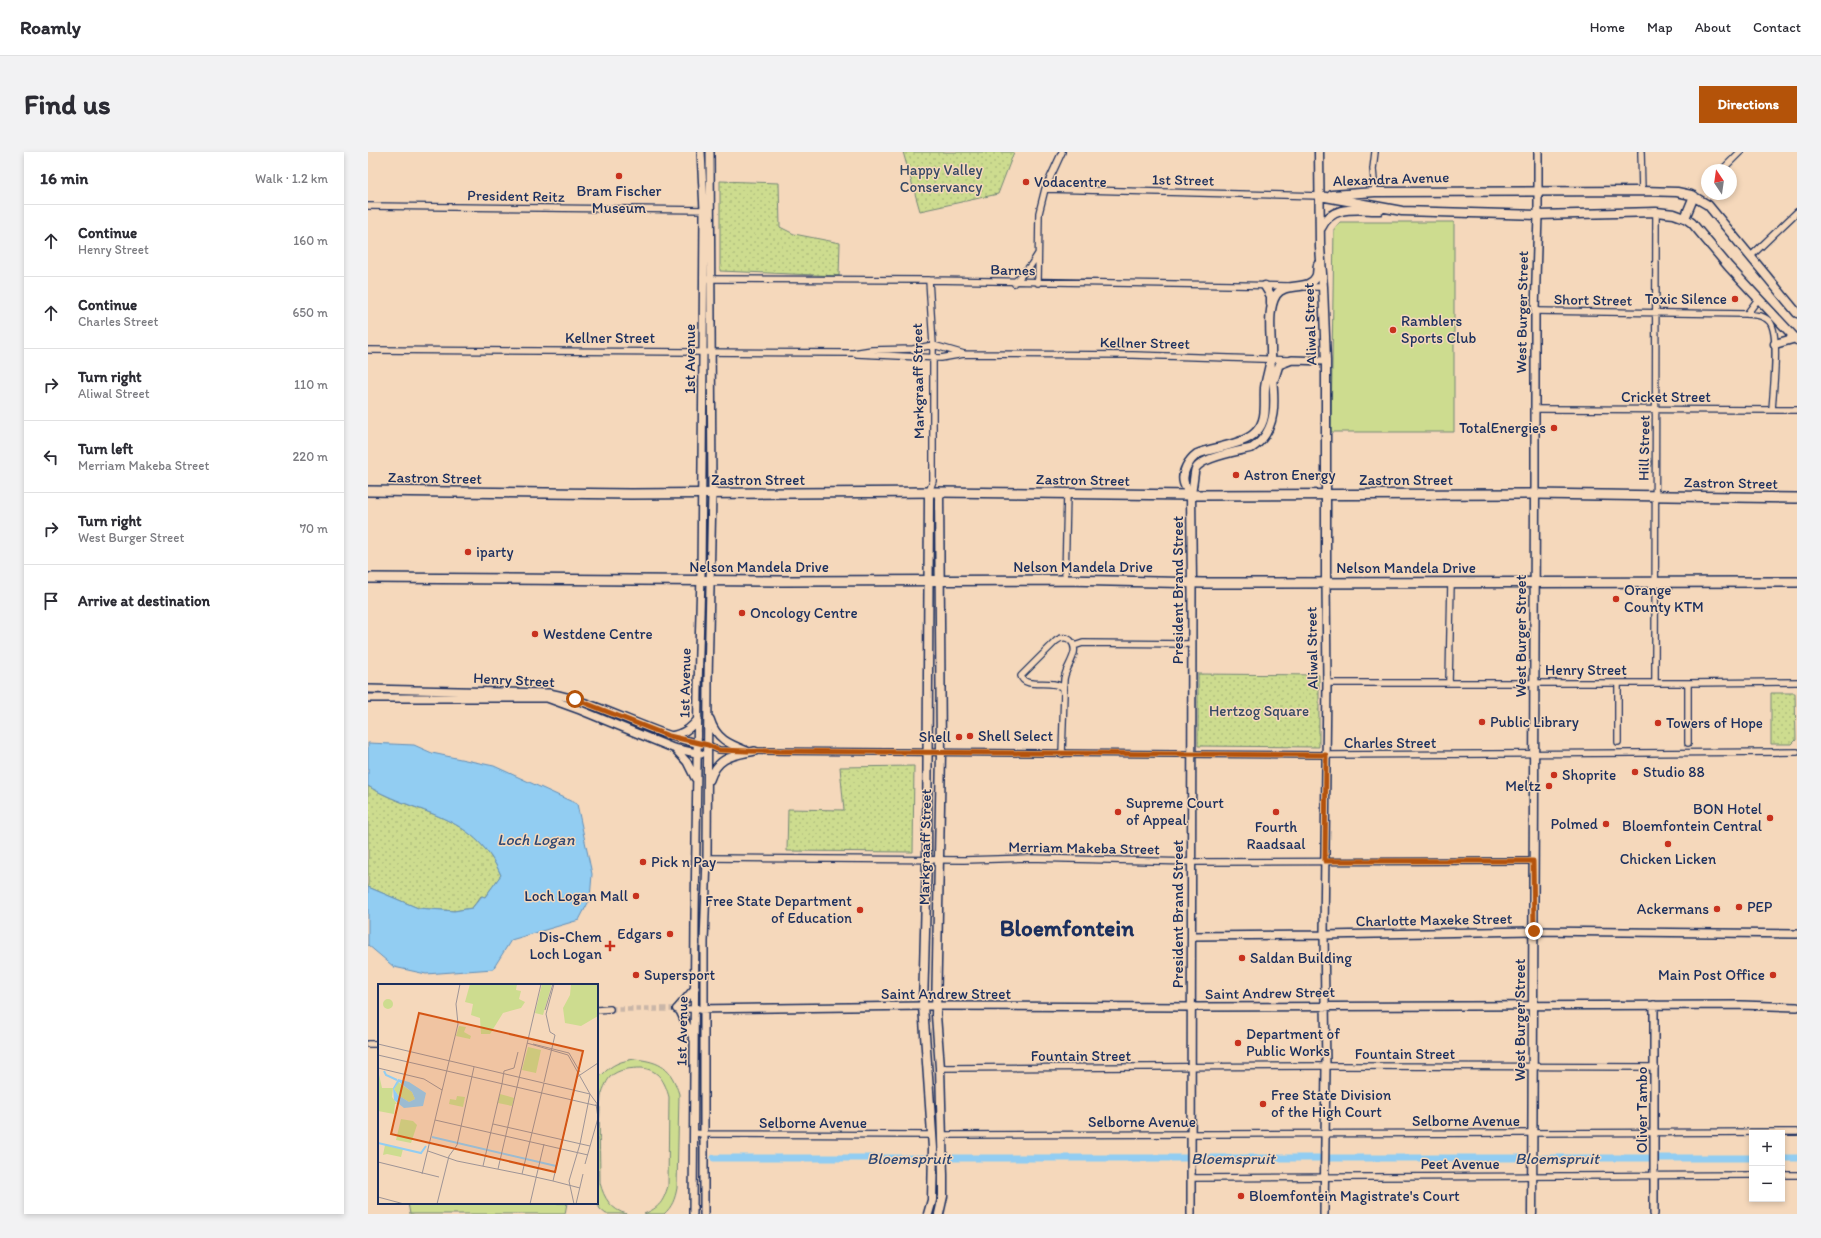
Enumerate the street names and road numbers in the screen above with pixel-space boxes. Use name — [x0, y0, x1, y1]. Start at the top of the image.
street label: Alexandra Avenue — [1332, 168, 1450, 190]
street label: 1st Street — [1152, 170, 1215, 190]
street label: President Reitz — [467, 186, 565, 206]
street label: West Burger Street — [1512, 250, 1532, 373]
street label: Barnes — [990, 261, 1036, 279]
street label: Aliwal Street — [1300, 282, 1320, 366]
street label: Short Street — [1554, 290, 1633, 310]
street label: Markgraaff Street — [908, 322, 928, 439]
street label: 1st Avenue — [681, 324, 699, 394]
street label: Kellner Street — [565, 329, 655, 347]
street label: Kellner Street — [1100, 333, 1191, 353]
street label: Cricket Street — [1621, 388, 1711, 406]
street label: Hill Street — [1634, 414, 1654, 481]
street label: Zastron Street — [388, 468, 483, 488]
street label: Zastron Street — [1036, 470, 1131, 490]
street label: Zastron Street — [711, 471, 805, 489]
street label: Zastron Street — [1359, 471, 1453, 489]
street label: Zastron Street — [1684, 473, 1779, 493]
street label: President Brand Street — [1169, 515, 1187, 664]
street label: Nelson Mandela Drive — [689, 558, 829, 576]
street label: Nelson Mandela Drive — [1013, 558, 1153, 576]
street label: Nelson Mandela Drive — [1336, 559, 1476, 577]
street label: West Burger Street — [1512, 574, 1530, 697]
street label: Aliwal Street — [1302, 606, 1322, 689]
street label: 1st Avenue — [675, 648, 695, 718]
street label: Henry Street — [1545, 661, 1627, 679]
street label: Henry Street — [473, 669, 556, 691]
street label: Charles Street — [1344, 734, 1437, 752]
street label: Markgraaff Street — [915, 788, 935, 905]
street label: Merriam Makeba Street — [1008, 838, 1160, 858]
street label: President Brand Street — [1169, 839, 1187, 988]
street label: Charlotte Maxeke Street — [1356, 910, 1513, 930]
street label: West Burger Street — [1511, 958, 1529, 1081]
street label: Saint Andrew Street — [1205, 983, 1336, 1003]
street label: Saint Andrew Street — [881, 985, 1011, 1003]
street label: 1st Avenue — [672, 996, 692, 1066]
street label: Fountain Street — [1355, 1045, 1456, 1063]
street label: Fountain Street — [1031, 1047, 1132, 1065]
street label: Oliver Tambo — [1633, 1067, 1651, 1153]
street label: Selborne Avenue — [1412, 1112, 1520, 1130]
street label: Selborne Avenue — [1088, 1113, 1196, 1131]
street label: Selborne Avenue — [759, 1114, 867, 1132]
street label: Peet Avenue — [1420, 1155, 1500, 1173]

